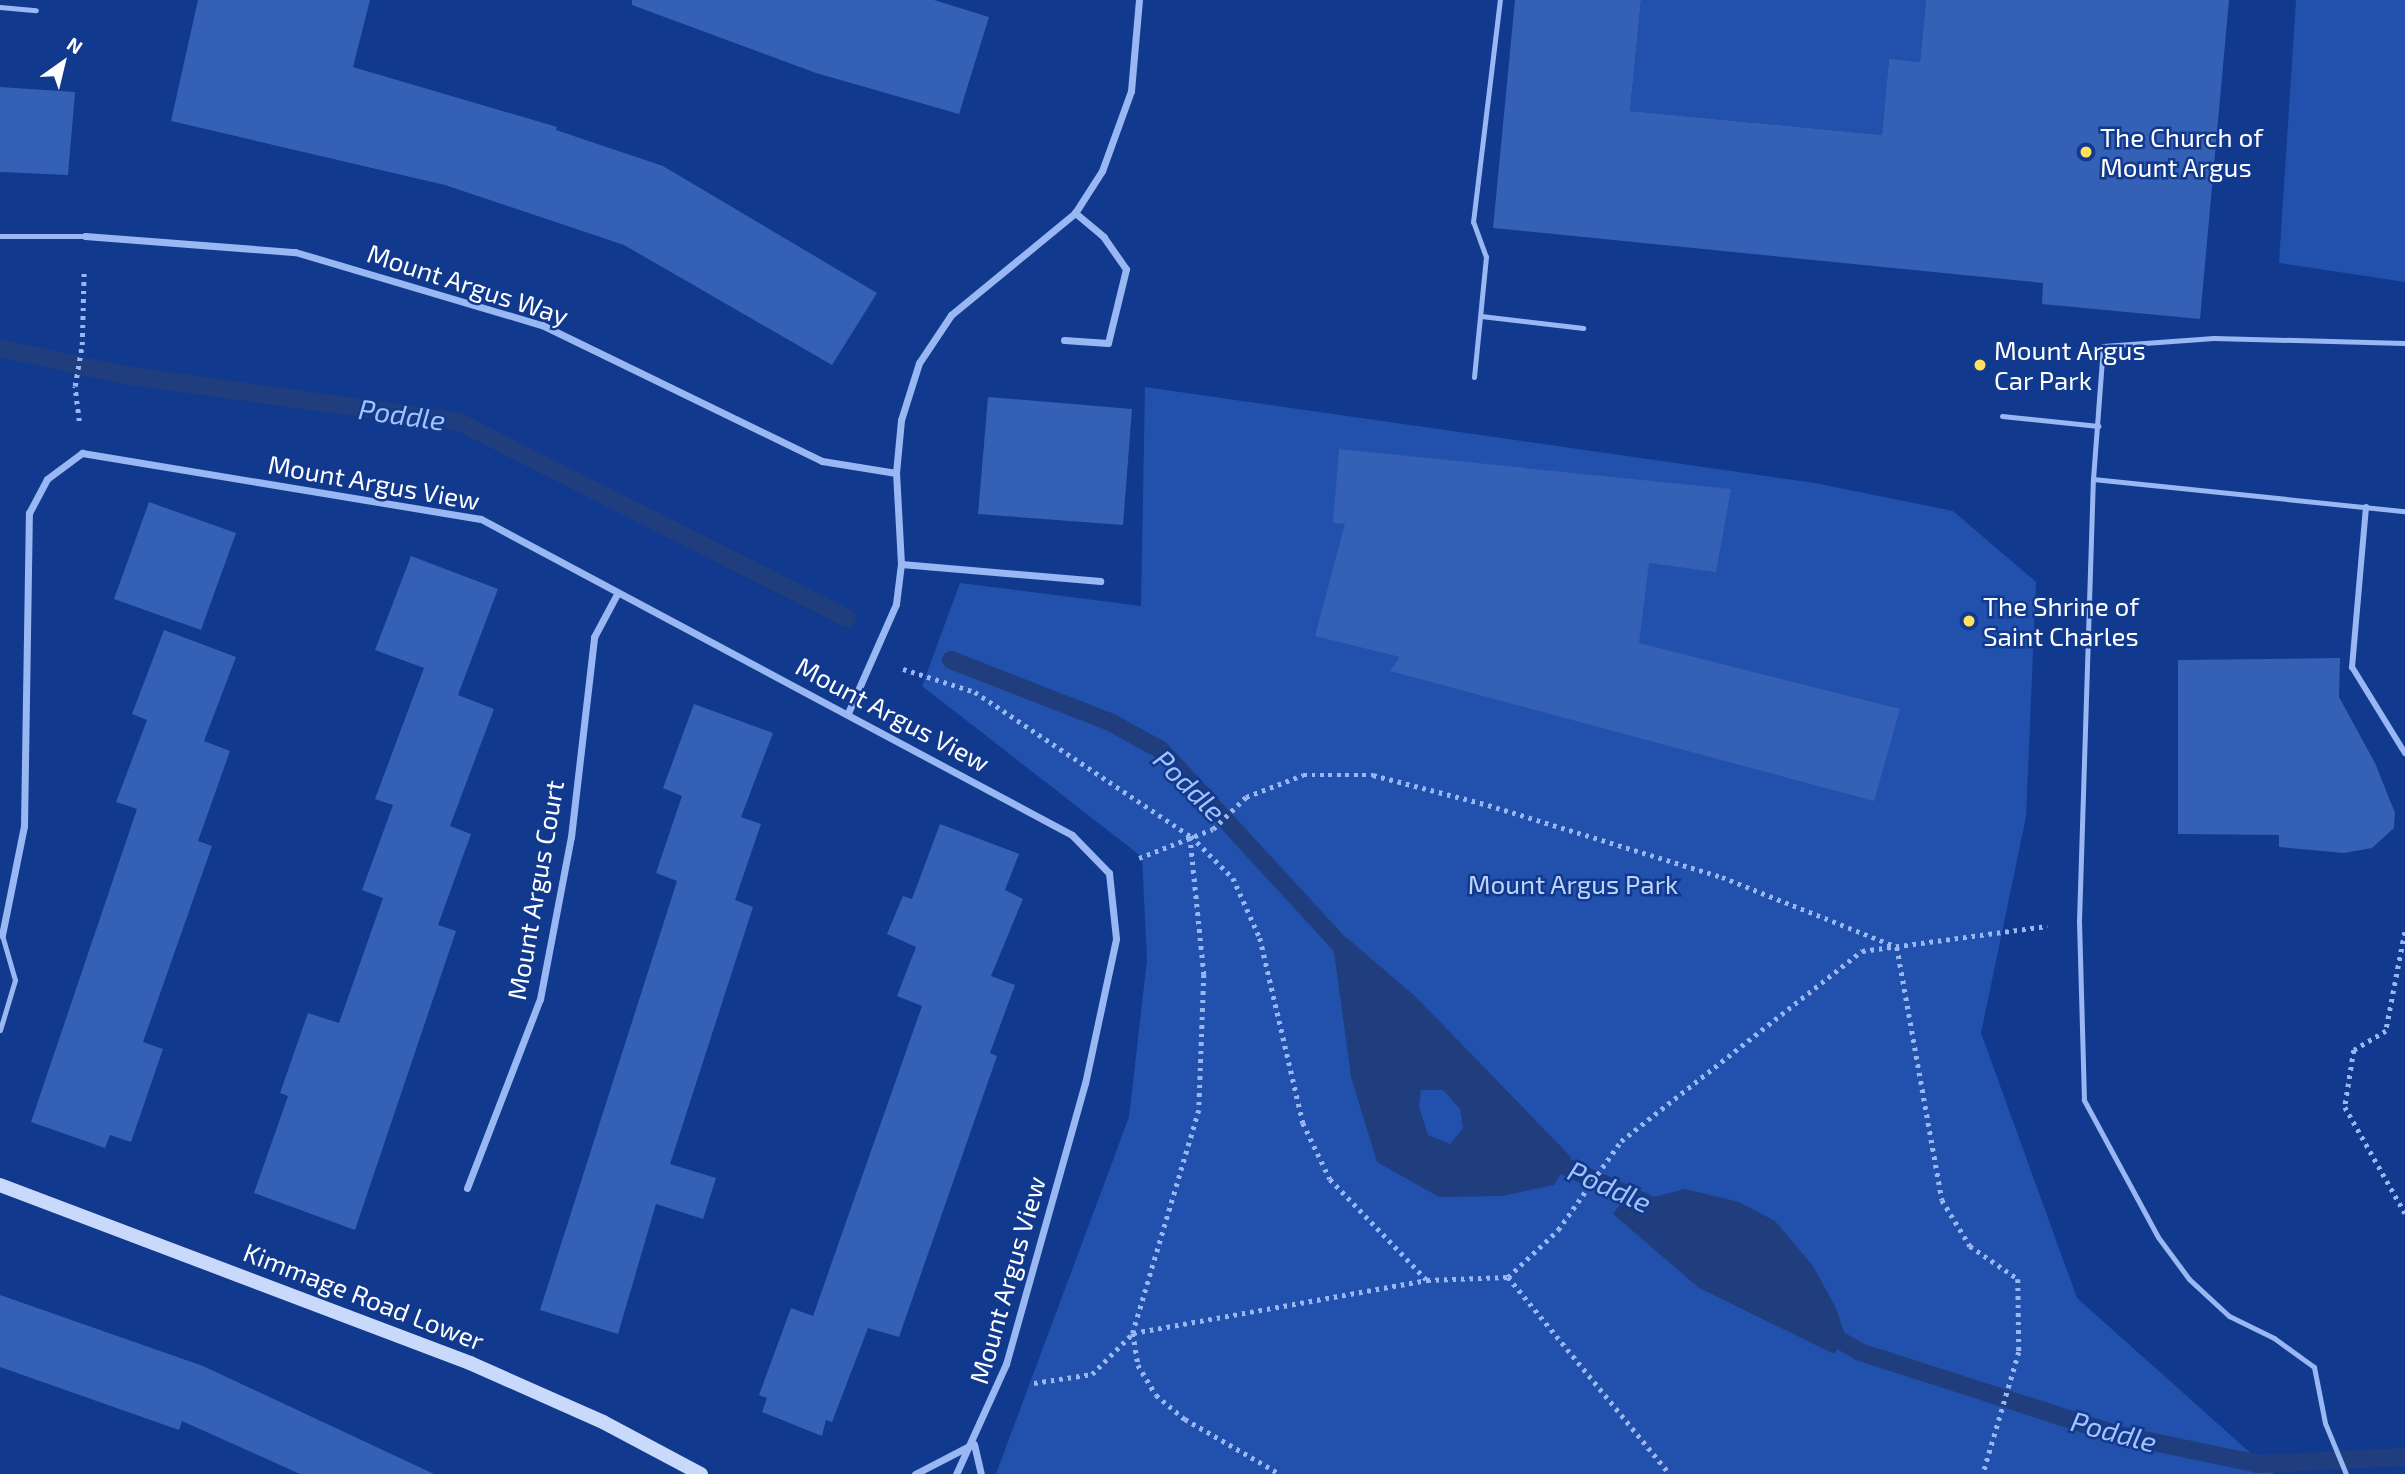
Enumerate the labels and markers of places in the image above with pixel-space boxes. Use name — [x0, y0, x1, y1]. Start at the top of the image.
place label: The Church of Mount Argus — [2100, 121, 2263, 182]
marker: The Church of Mount Argus — [2078, 144, 2094, 160]
place label: Mount Argus Car Park — [1994, 334, 2146, 396]
marker: Mount Argus Car Park — [1972, 357, 1988, 373]
place label: The Shrine of Saint Charles — [1983, 590, 2139, 652]
marker: The Shrine of Saint Charles — [1961, 613, 1977, 629]

